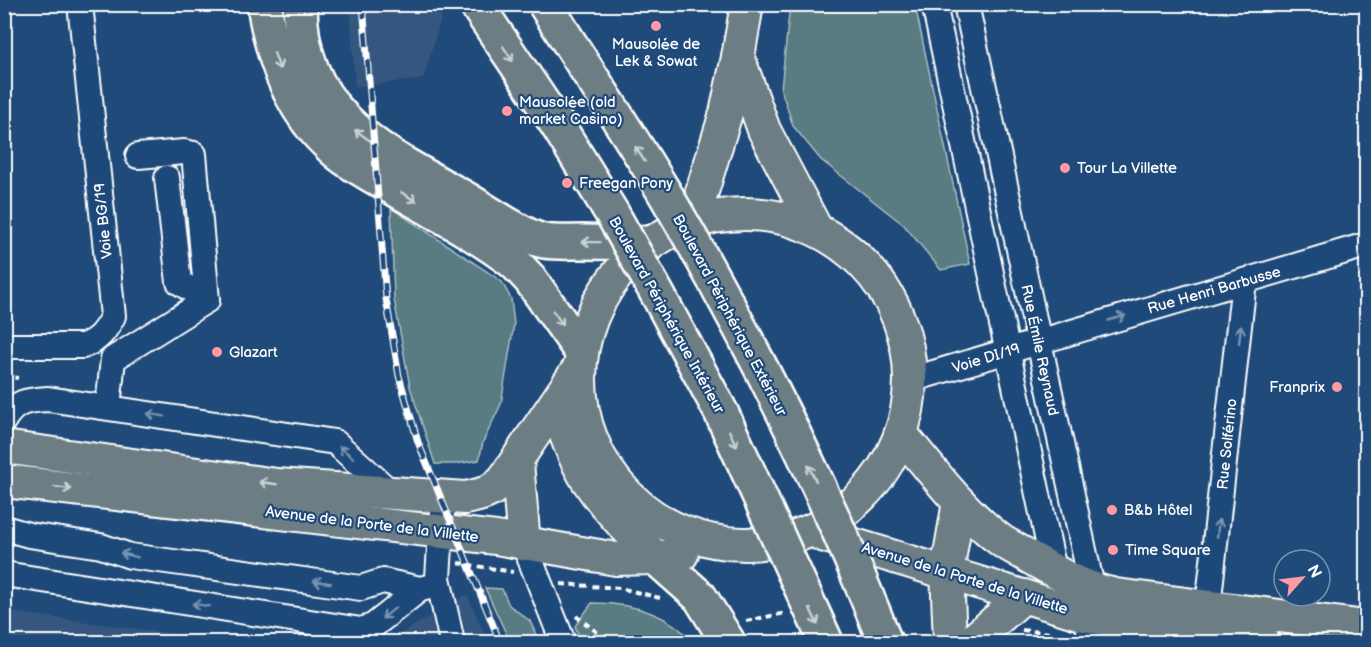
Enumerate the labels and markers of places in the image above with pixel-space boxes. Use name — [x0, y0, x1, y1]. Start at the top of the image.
marker: Mausolée de Lek & Sowat — [649, 19, 663, 33]
place label: Mausolée de Lek & Sowat — [612, 35, 700, 71]
place label: Mausolée (old market Casino) — [519, 93, 623, 129]
marker: Mausolée (old market Casino) — [500, 104, 514, 118]
place label: Tour La Villette — [1077, 159, 1177, 178]
marker: Tour La Villette — [1058, 161, 1072, 175]
place label: Freegan Pony — [579, 174, 673, 193]
marker: Freegan Pony — [560, 176, 574, 190]
place label: Glazart — [229, 343, 278, 362]
marker: Glazart — [210, 345, 224, 359]
place label: Franprix — [1269, 378, 1325, 397]
marker: Franprix — [1330, 380, 1344, 394]
place label: B&b Hôtel — [1124, 501, 1192, 520]
marker: B&b Hôtel — [1105, 503, 1119, 517]
place label: Time Square — [1125, 541, 1211, 560]
marker: Time Square — [1106, 543, 1120, 557]

